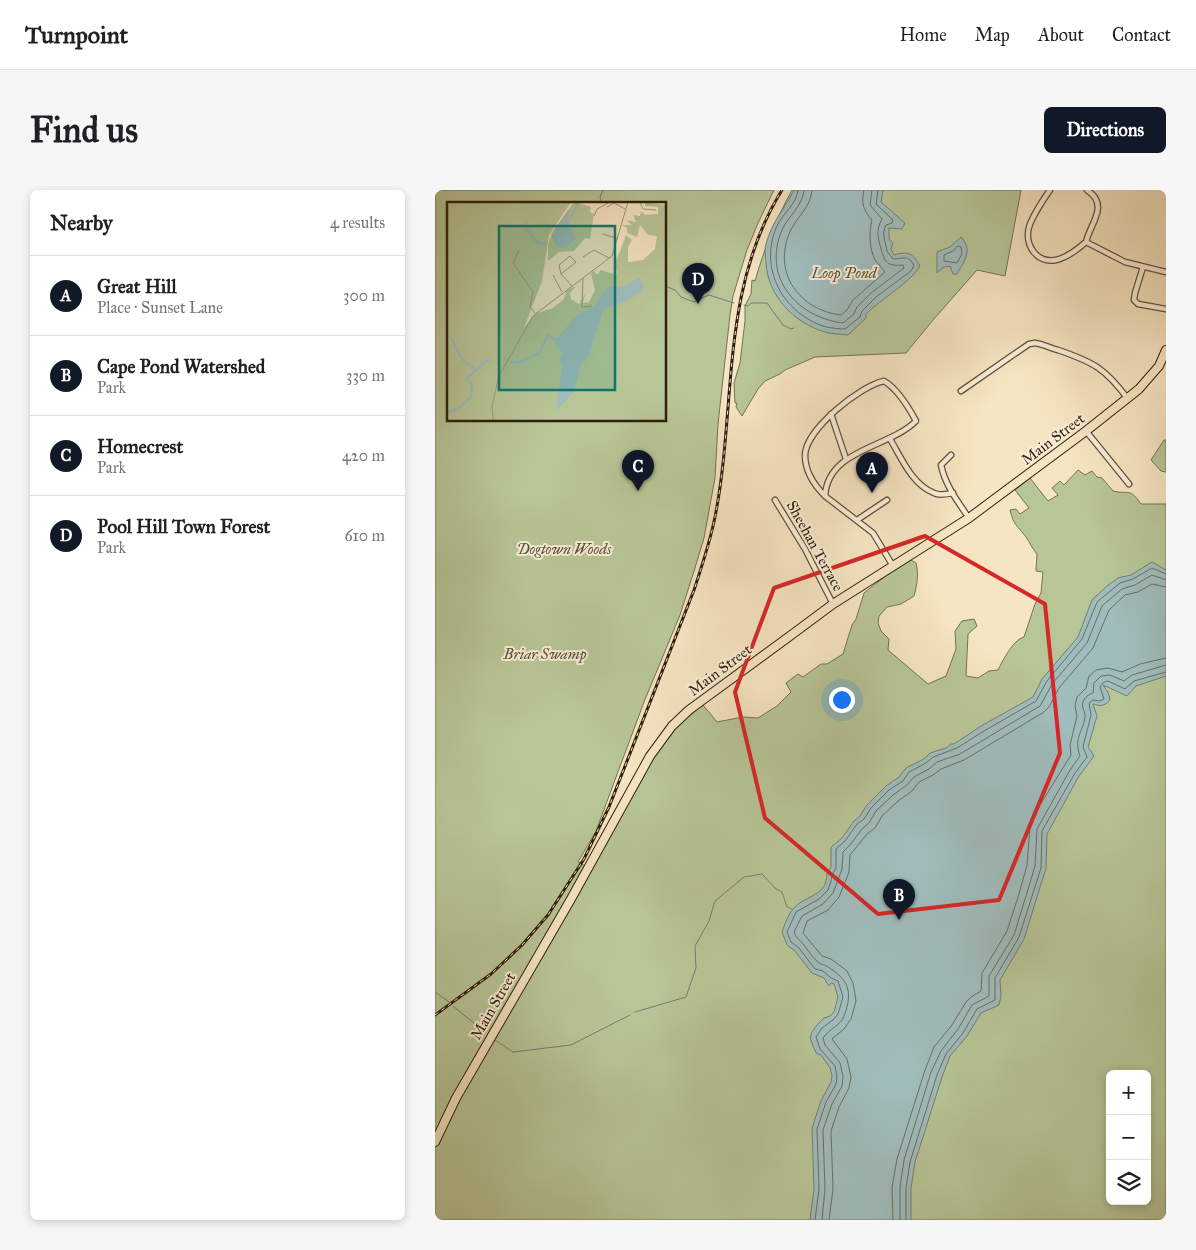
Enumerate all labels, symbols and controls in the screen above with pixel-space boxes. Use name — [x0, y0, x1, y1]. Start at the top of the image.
text: Turnpoint — [25, 20, 128, 50]
text: Home — [900, 24, 947, 46]
text: Map — [975, 24, 1010, 46]
text: About — [1038, 24, 1084, 46]
text: Contact — [1112, 24, 1171, 46]
button: Directions — [1044, 107, 1166, 153]
text: Find us — [30, 109, 138, 152]
inset map — [447, 202, 666, 421]
text: Nearby — [50, 210, 113, 236]
text: 4 results — [330, 213, 385, 232]
pin: D — [682, 263, 714, 304]
park label: Loop Pond — [810, 264, 878, 283]
text: Great Hill — [97, 275, 177, 298]
text: A — [61, 286, 71, 305]
text: 300 m — [343, 286, 385, 305]
text: Place · Sunset Lane — [97, 298, 223, 317]
text: Cape Pond Watershed — [97, 355, 265, 378]
text: B — [61, 366, 71, 385]
text: 330 m — [346, 366, 385, 385]
text: Park — [97, 378, 126, 397]
street label: Main Street — [1018, 409, 1089, 469]
text: Homecrest — [97, 435, 183, 458]
text: C — [61, 446, 71, 465]
text: 420 m — [342, 446, 385, 465]
pin: C — [622, 450, 654, 491]
pin: A — [856, 452, 888, 493]
text: Park — [97, 458, 126, 477]
street label: Sheehan Terrace — [783, 498, 847, 594]
text: Pool Hill Town Forest — [97, 515, 270, 538]
text: D — [60, 526, 72, 545]
text: 610 m — [344, 526, 385, 545]
text: Park — [97, 538, 126, 557]
park label: Dogtown Woods — [517, 540, 612, 558]
street label: Main Street — [685, 640, 756, 700]
park label: Briar Swamp — [503, 645, 587, 664]
your location — [829, 687, 855, 713]
pin: B — [883, 879, 915, 920]
street label: Main Street — [467, 969, 520, 1043]
map controls — [1106, 1070, 1151, 1205]
button: + — [1106, 1070, 1151, 1115]
button: − — [1106, 1115, 1151, 1160]
button: layers — [1106, 1160, 1151, 1205]

